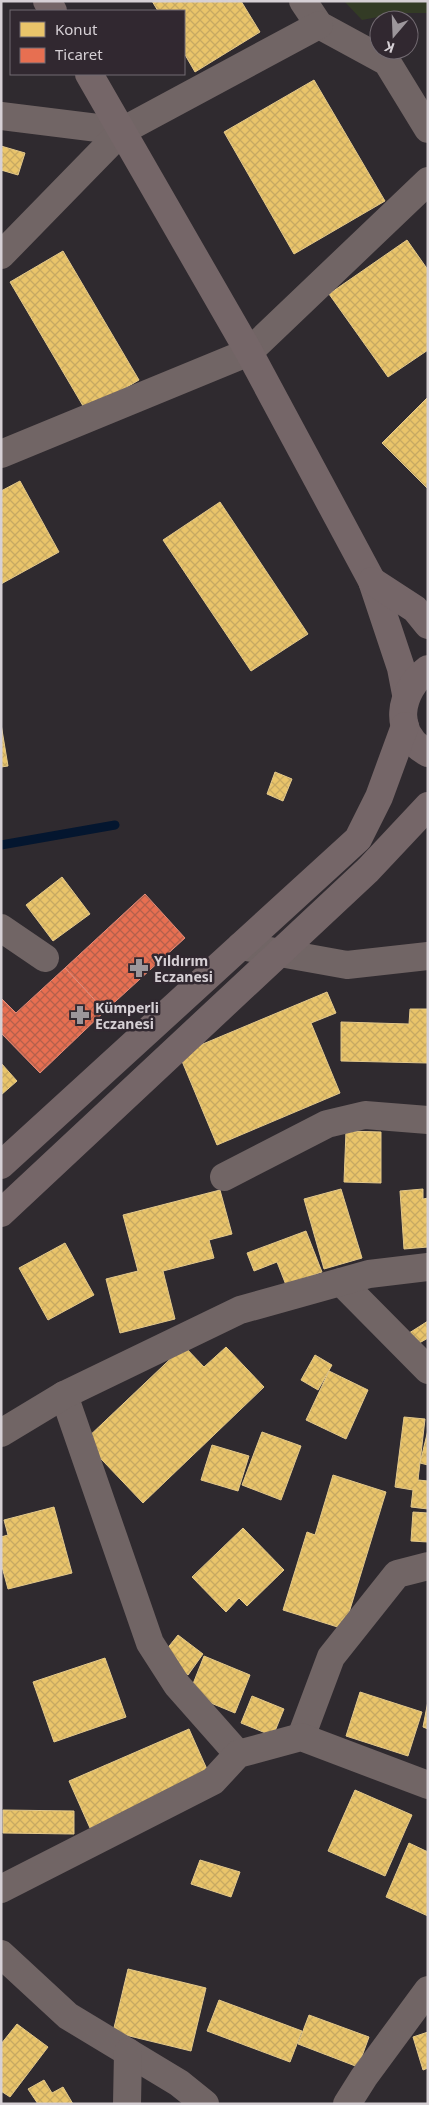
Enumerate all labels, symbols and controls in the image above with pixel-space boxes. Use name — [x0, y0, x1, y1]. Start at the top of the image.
legend — [10, 10, 185, 75]
north arrow — [369, 10, 419, 60]
text: Konut — [55, 19, 98, 39]
text: K — [381, 37, 397, 58]
text: Ticaret — [55, 44, 103, 64]
place label: Yıldırım Eczanesi — [154, 951, 213, 986]
pharmacy icon: Yıldırım Eczanesi — [128, 957, 150, 979]
place label: Kümperli Eczanesi — [95, 998, 159, 1033]
pharmacy icon: Kümperli Eczanesi — [69, 1004, 91, 1026]

